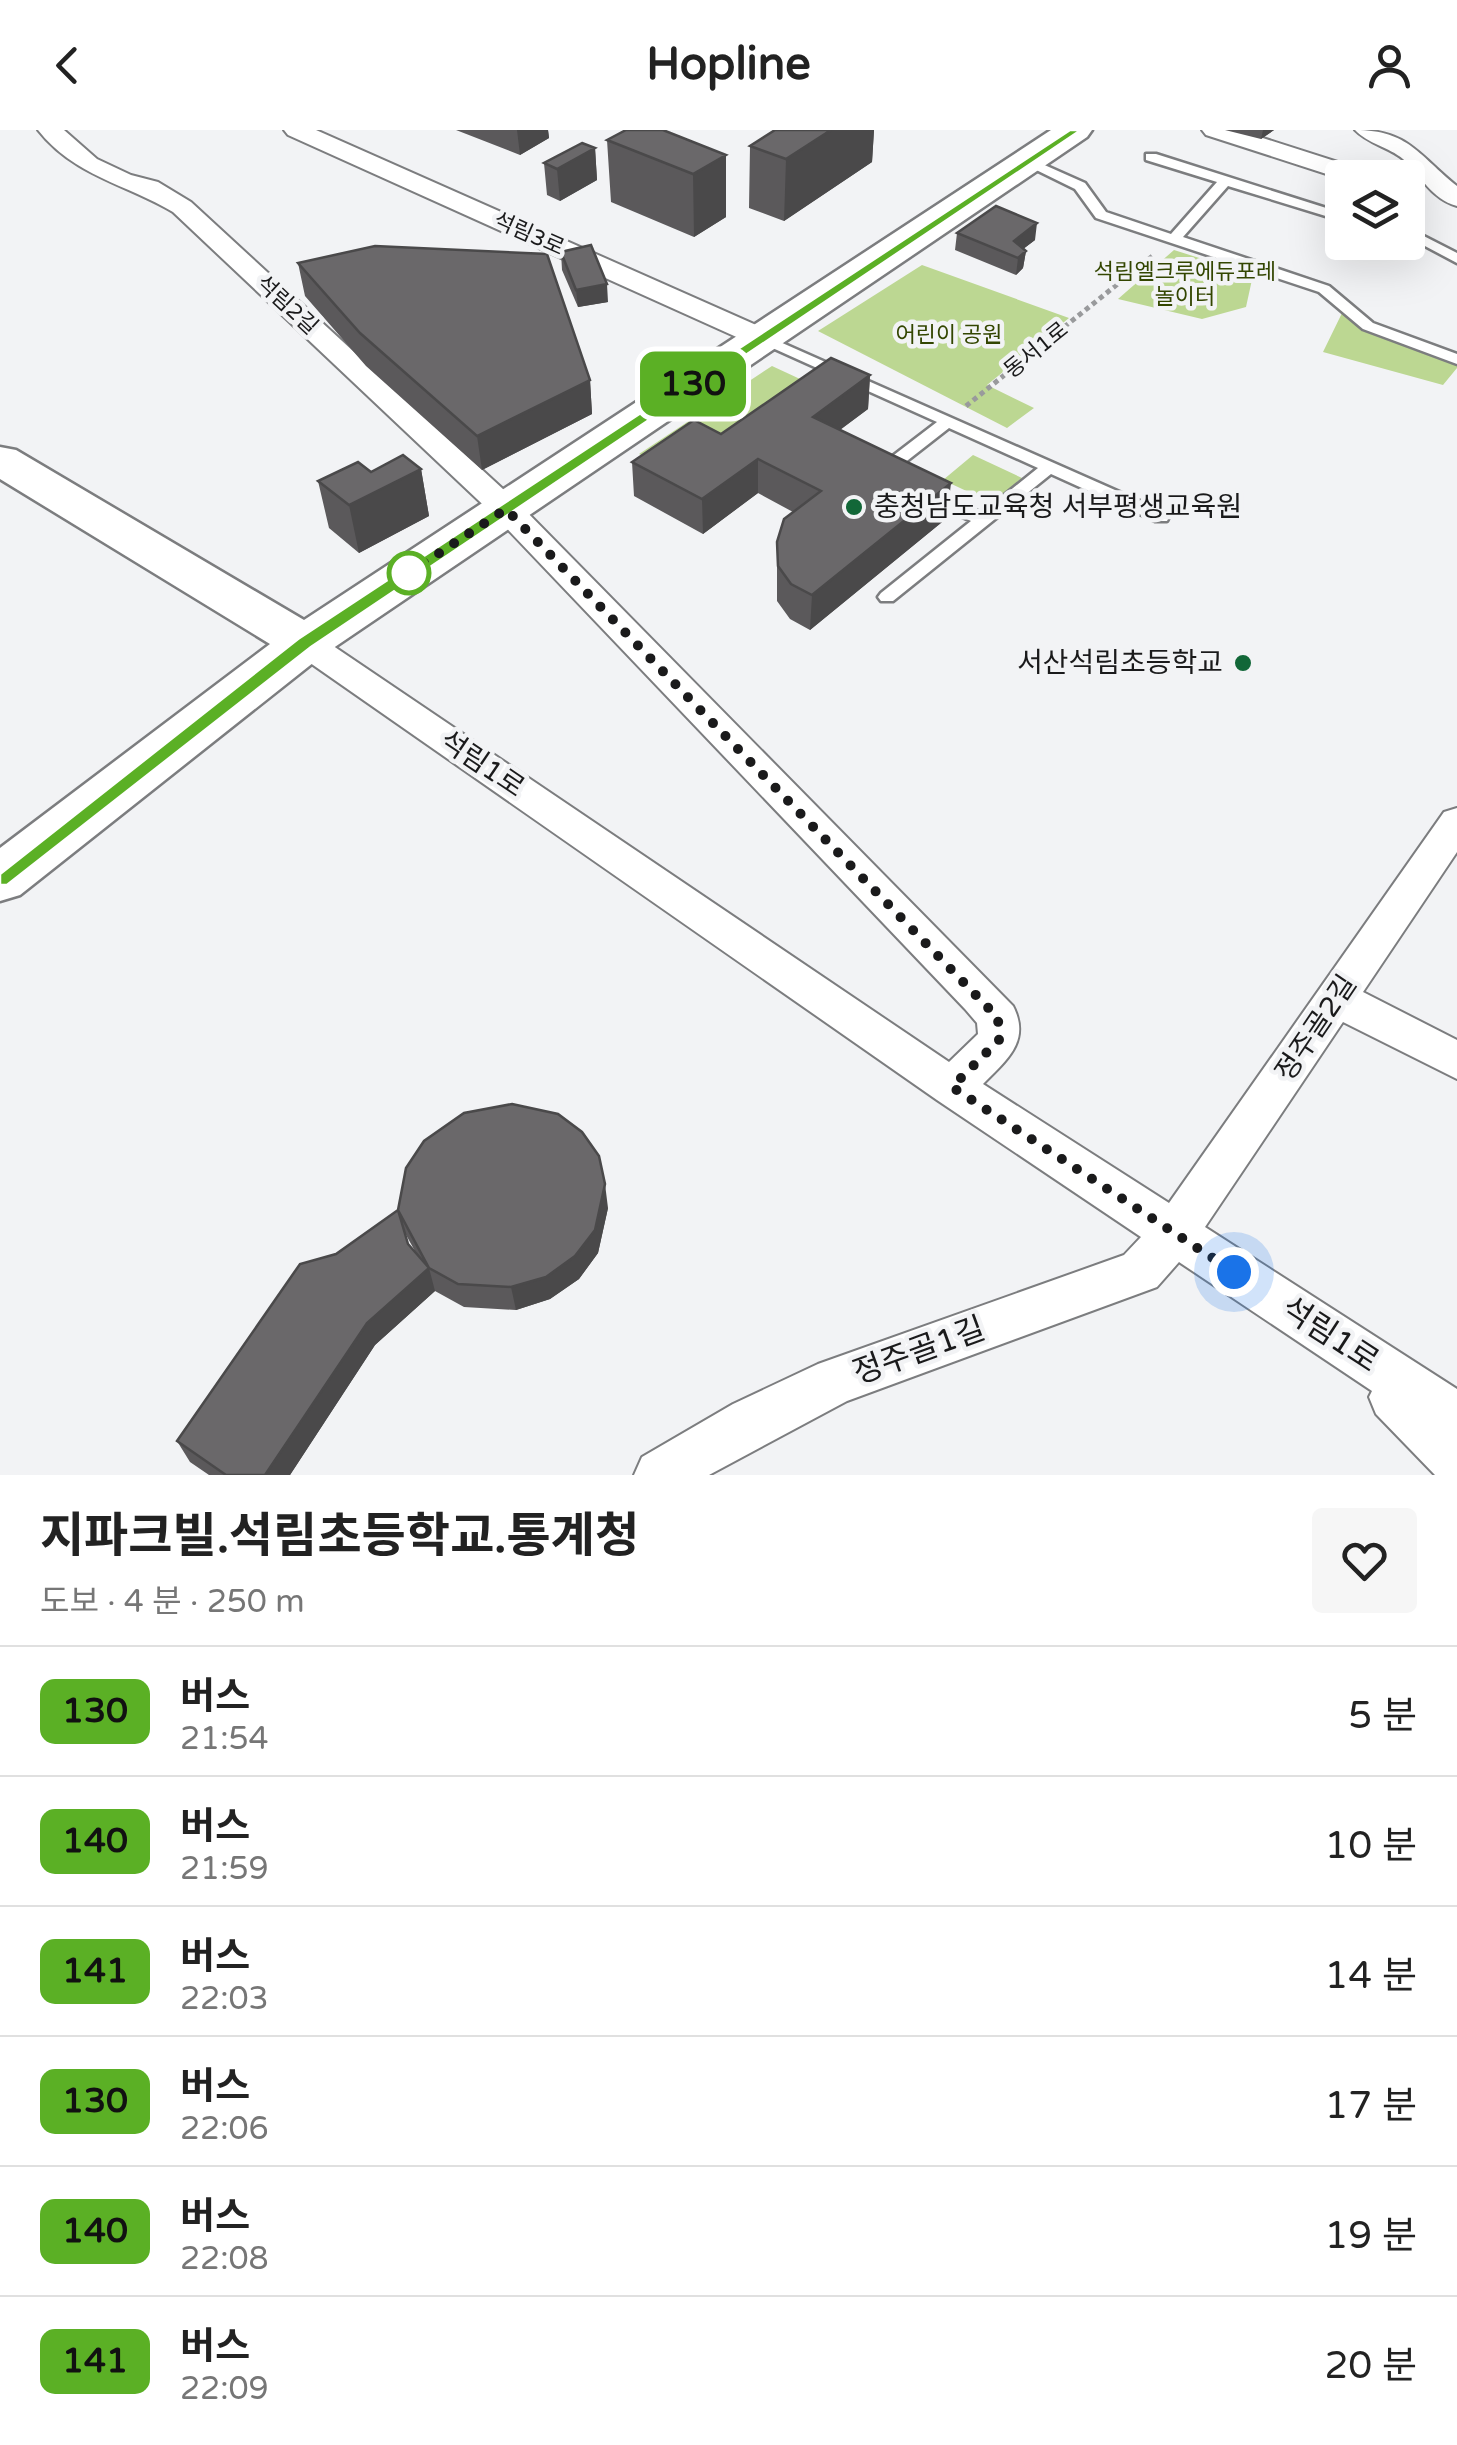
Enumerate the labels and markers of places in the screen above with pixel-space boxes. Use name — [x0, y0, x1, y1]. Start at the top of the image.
place label: 충청남도교육청 서부평생교육원 — [874, 490, 1242, 524]
marker: 충청남도교육청 서부평생교육원 — [843, 496, 865, 518]
unlabelled marker — [388, 552, 430, 594]
place label: 서산석림초등학교 — [1017, 646, 1223, 680]
marker: 서산석림초등학교 — [1232, 652, 1254, 674]

